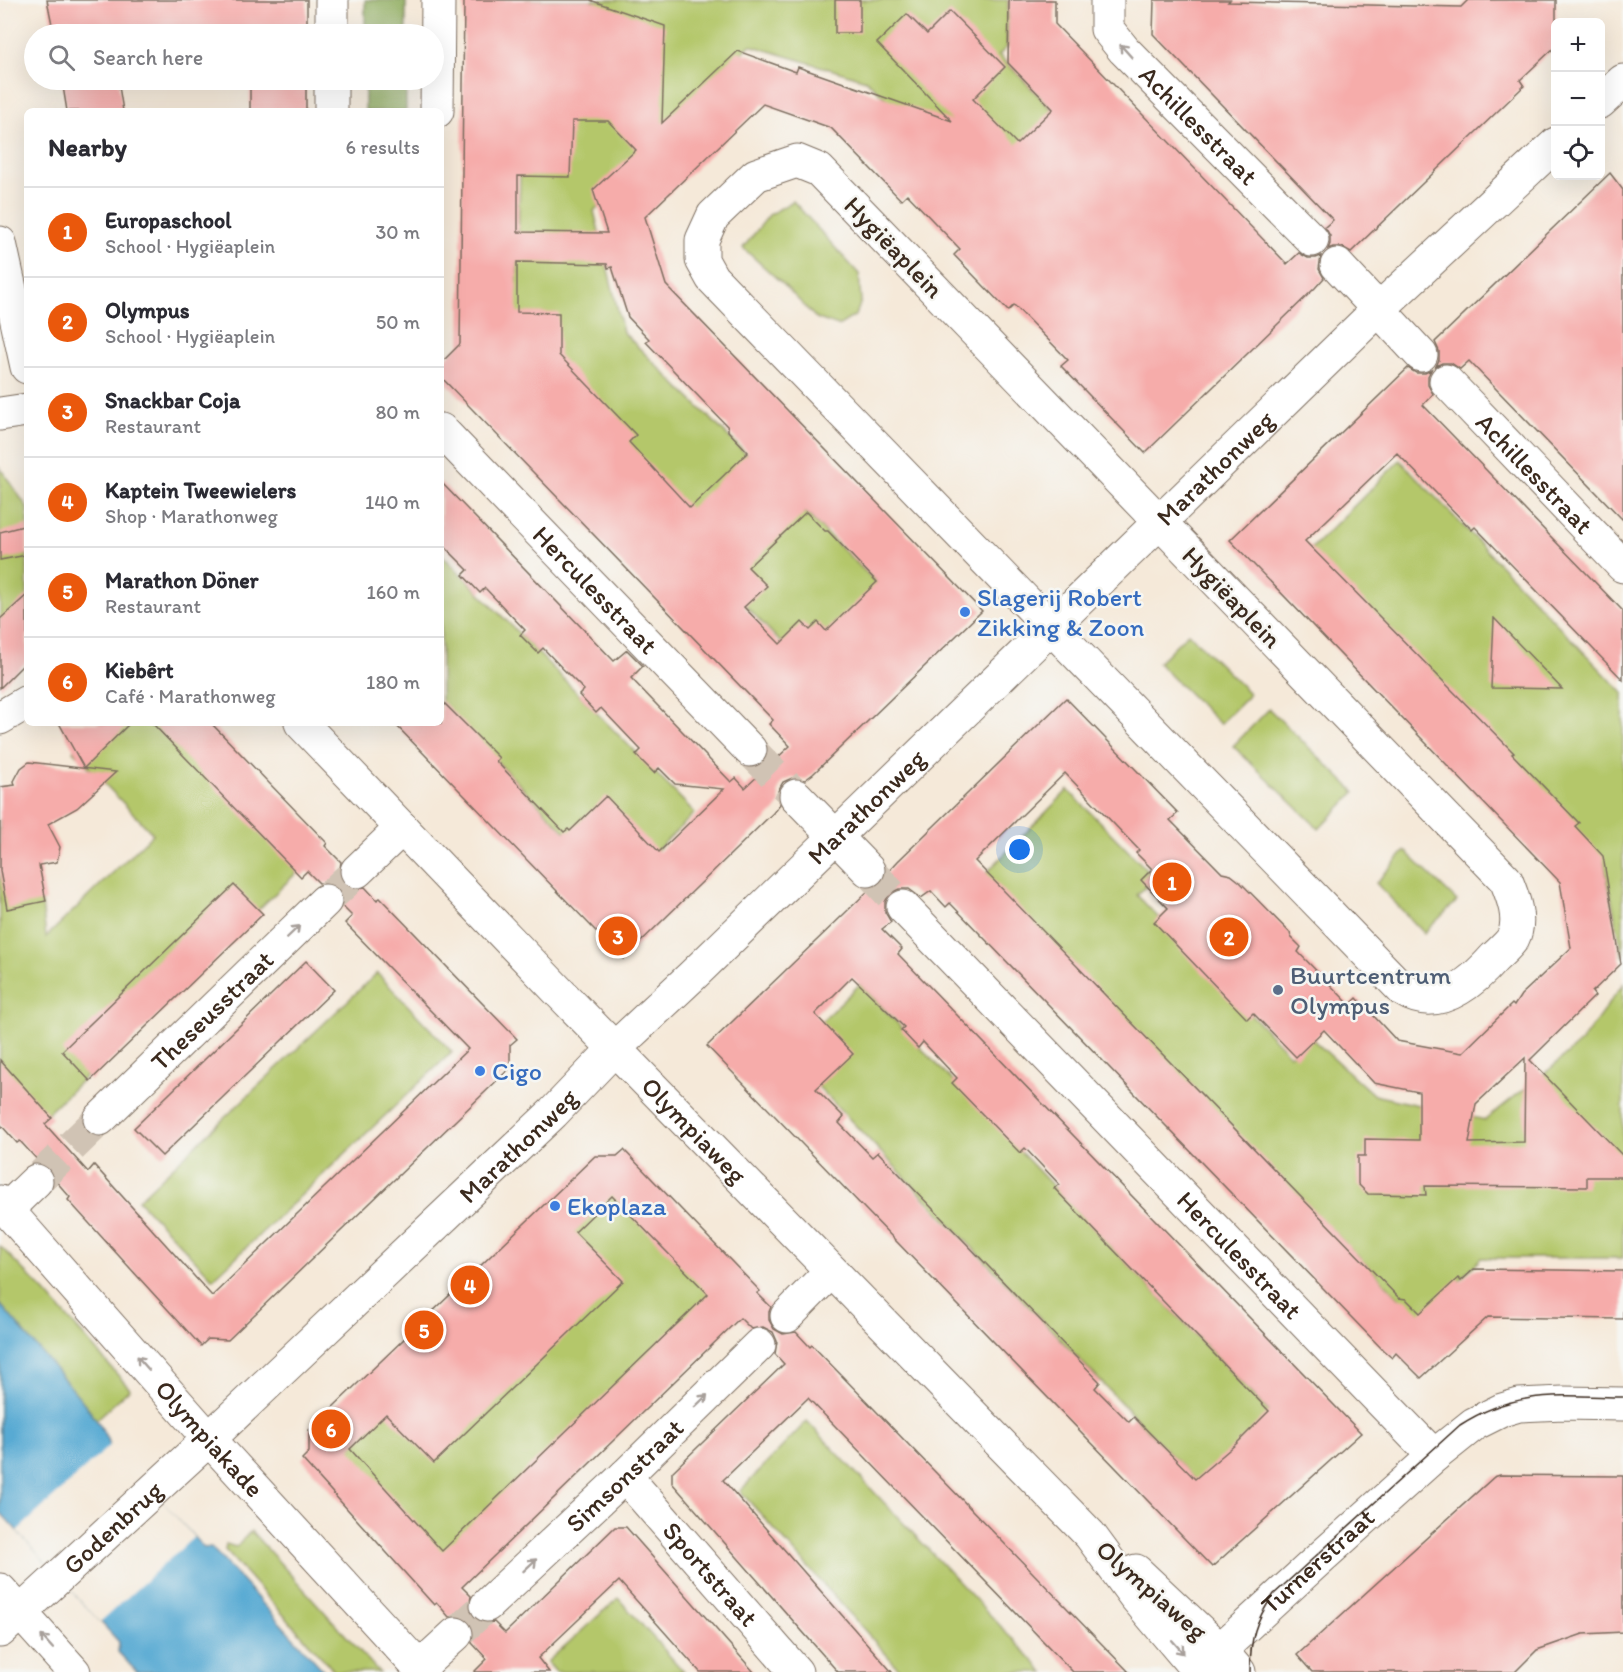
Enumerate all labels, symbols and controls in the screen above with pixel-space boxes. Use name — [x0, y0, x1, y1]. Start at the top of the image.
map controls — [1551, 18, 1605, 180]
button: + — [1551, 18, 1605, 72]
search box — [24, 24, 444, 90]
icon: search — [45, 41, 78, 74]
text: Search here — [93, 44, 203, 71]
one-way arrow — [1119, 44, 1133, 59]
street label: Achillesstraat — [1132, 59, 1265, 192]
button: − — [1551, 72, 1605, 126]
button: locate — [1551, 126, 1605, 180]
text: Nearby — [48, 131, 127, 163]
text: 6 results — [346, 135, 420, 159]
street label: Hygiëaplein — [838, 189, 951, 305]
text: Europaschool — [105, 207, 232, 234]
text: 1 — [63, 220, 72, 244]
text: 30 m — [375, 220, 420, 244]
text: School · Hygiëaplein — [105, 234, 275, 258]
text: Olympus — [105, 297, 190, 324]
text: 2 — [62, 310, 73, 334]
text: 50 m — [376, 310, 420, 334]
text: School · Hygiëaplein — [105, 324, 275, 348]
text: Snackbar Coja — [105, 387, 240, 414]
text: 3 — [62, 400, 73, 424]
text: 80 m — [375, 400, 420, 424]
street label: Marathonweg — [1149, 403, 1281, 533]
street label: Achillesstraat — [1469, 406, 1600, 541]
text: Restaurant — [105, 414, 201, 438]
text: Kaptein Tweewielers — [105, 477, 296, 504]
text: 4 — [61, 490, 74, 514]
text: 140 m — [365, 490, 420, 514]
text: Shop · Marathonweg — [105, 504, 278, 528]
street label: Herculesstraat — [526, 519, 665, 661]
street label: Hygiëaplein — [1176, 539, 1289, 655]
text: Marathon Döner — [105, 567, 259, 594]
text: 5 — [62, 580, 73, 604]
text: 160 m — [367, 580, 420, 604]
place label: Slagerij Robert Zikking & Zoon — [977, 581, 1145, 643]
text: Restaurant — [105, 594, 201, 618]
marker: Slagerij Robert Zikking & Zoon — [958, 605, 972, 619]
text: Kiebêrt — [105, 657, 174, 684]
text: 6 — [62, 670, 73, 694]
text: 180 m — [366, 670, 420, 694]
text: Café · Marathonweg — [105, 684, 275, 708]
street label: Marathonweg — [801, 742, 933, 871]
your location — [1005, 835, 1034, 864]
pin: 1 — [1152, 860, 1192, 904]
pin: 3 — [598, 914, 638, 958]
pin: 2 — [1210, 914, 1248, 960]
one-way arrow — [285, 926, 300, 940]
street label: Theseusstraat — [144, 944, 280, 1077]
place label: Buurtcentrum Olympus — [1290, 959, 1451, 1021]
marker: Buurtcentrum Olympus — [1271, 983, 1285, 997]
place label: Cigo — [492, 1055, 542, 1087]
marker: Cigo — [473, 1064, 487, 1078]
street label: Olympiaweg — [635, 1070, 754, 1191]
street label: Marathonweg — [452, 1081, 585, 1210]
street label: Herculesstraat — [1170, 1184, 1309, 1326]
place label: Ekoplaza — [567, 1190, 667, 1222]
marker: Ekoplaza — [548, 1199, 562, 1213]
pin: 4 — [450, 1262, 490, 1308]
pin: 5 — [404, 1308, 444, 1352]
one-way arrow — [136, 1356, 150, 1371]
street label: Olympiakade — [148, 1373, 270, 1504]
one-way arrow — [694, 1394, 709, 1409]
pin: 6 — [312, 1406, 350, 1452]
street label: Simsonstraat — [559, 1412, 690, 1539]
street label: Godenbrug — [56, 1473, 170, 1581]
street label: Turnerstraat — [1254, 1501, 1381, 1621]
street label: Sportstraat — [656, 1515, 765, 1633]
street label: Olympiaweg — [1090, 1533, 1215, 1647]
one-way arrow — [522, 1558, 537, 1572]
one-way arrow — [40, 1635, 54, 1650]
one-way arrow — [1171, 1639, 1184, 1655]

